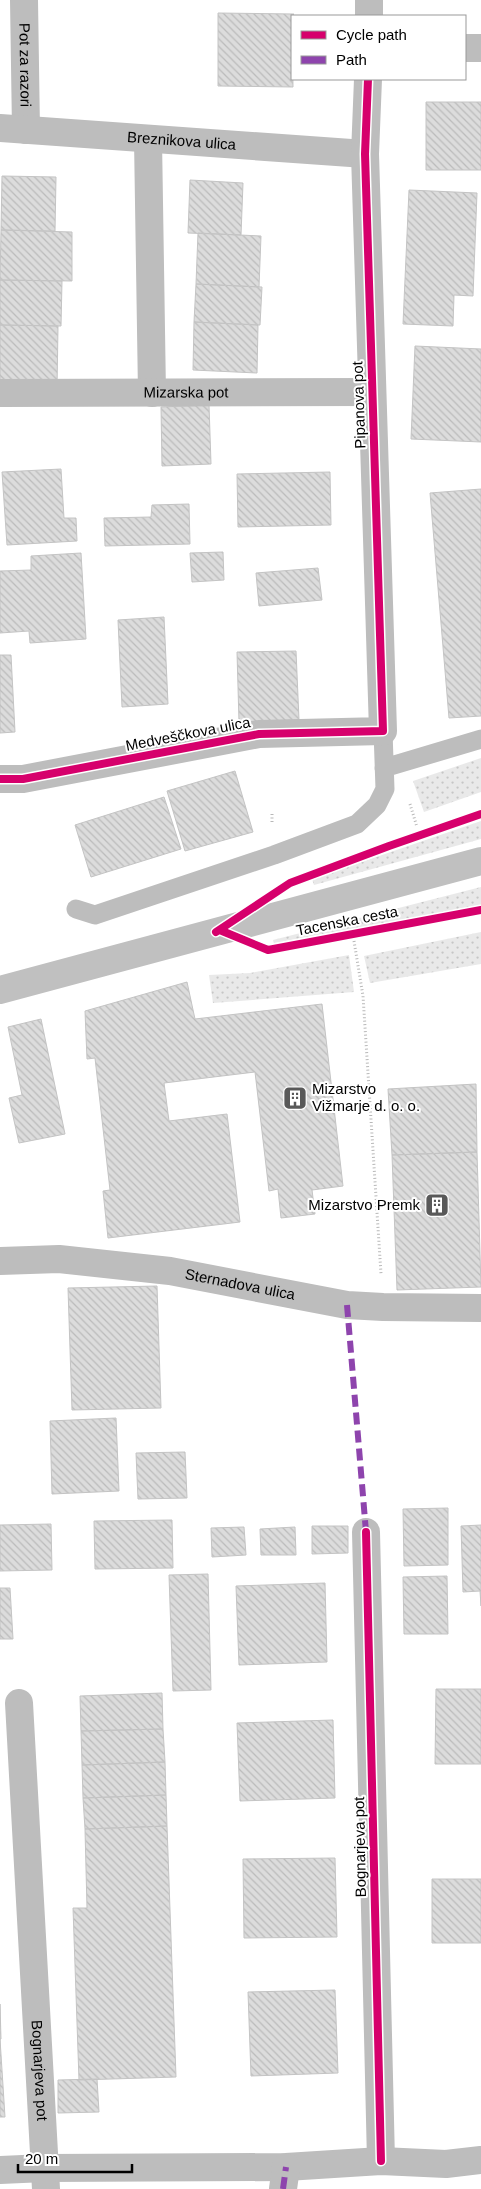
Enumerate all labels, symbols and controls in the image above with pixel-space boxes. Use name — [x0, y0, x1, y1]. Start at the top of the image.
legend — [291, 15, 466, 80]
street label: Pot za razori — [16, 23, 35, 107]
text: Cycle path — [336, 26, 407, 43]
text: Path — [336, 51, 367, 68]
street label: Breznikova ulica — [126, 128, 237, 153]
street label: Pipanova pot — [348, 360, 369, 449]
street label: Mizarska pot — [143, 383, 229, 401]
street label: Medveščkova ulica — [124, 713, 252, 754]
street label: Tacenska cesta — [295, 902, 400, 939]
place label: Mizarstvo Vižmarje d. o. o. — [312, 1080, 420, 1114]
building icon: Mizarstvo Vižmarje d. o. o. — [282, 1085, 308, 1111]
building icon: Mizarstvo Premk — [424, 1192, 450, 1218]
place label: Mizarstvo Premk — [308, 1196, 420, 1213]
street label: Sternadova ulica — [184, 1265, 297, 1303]
street label: Bognarjeva pot — [350, 1796, 369, 1898]
street label: Bognarjeva pot — [29, 2020, 51, 2122]
scale bar — [18, 2142, 131, 2174]
text: 20 m — [25, 2150, 58, 2167]

